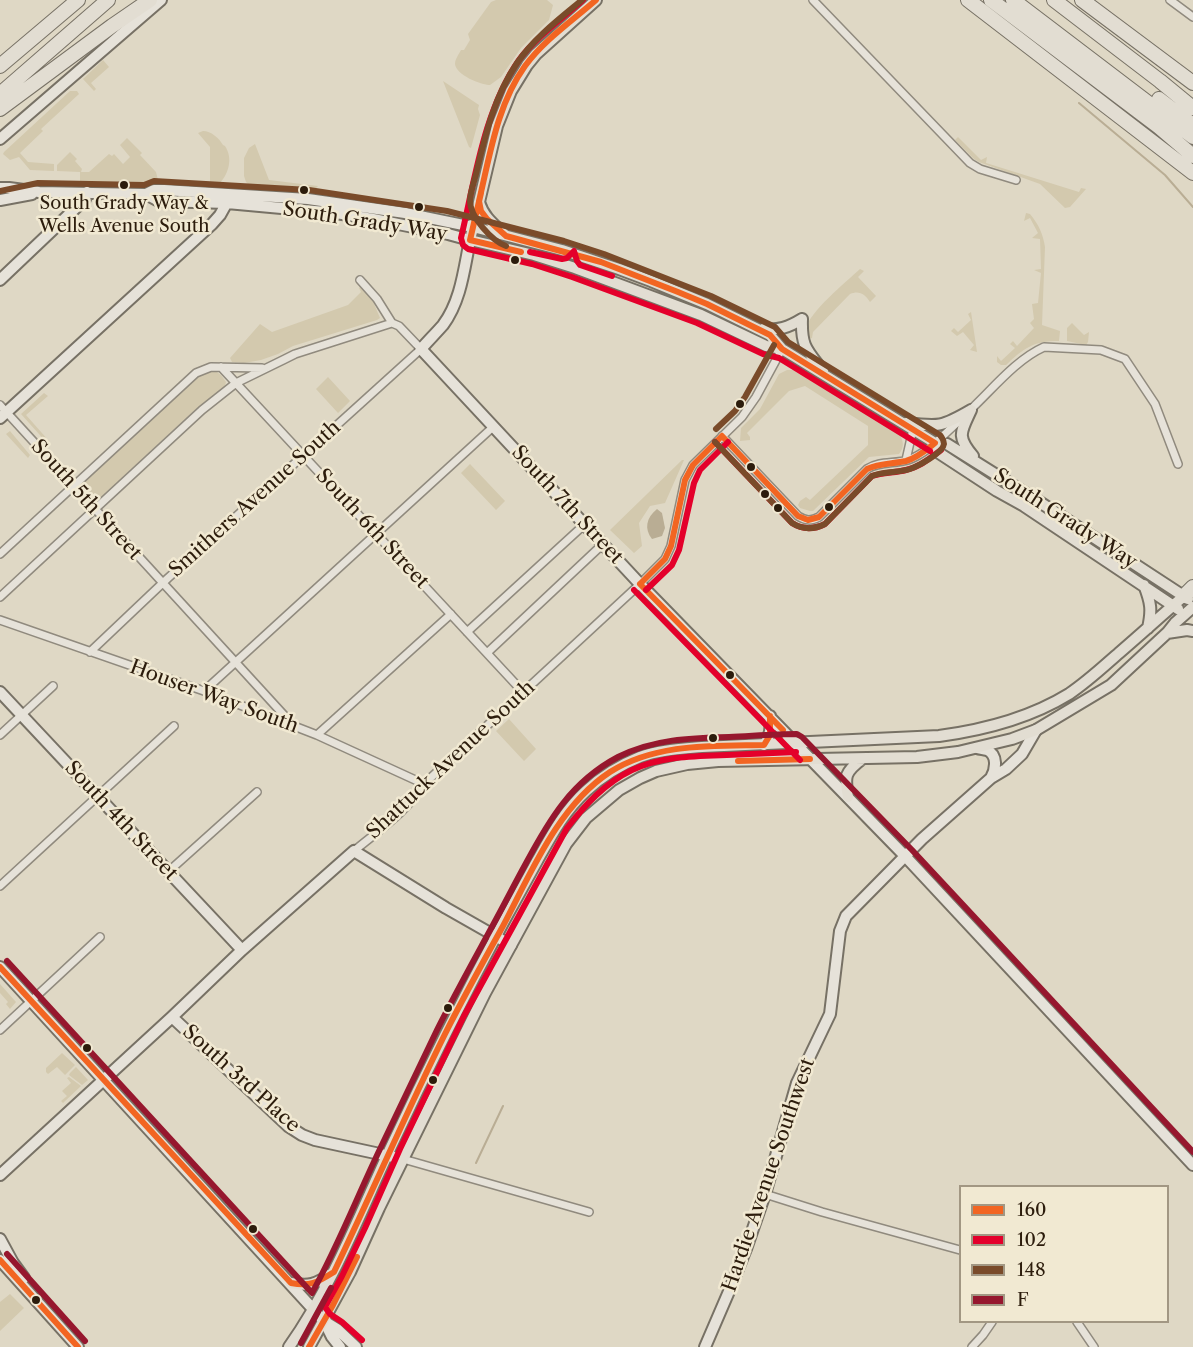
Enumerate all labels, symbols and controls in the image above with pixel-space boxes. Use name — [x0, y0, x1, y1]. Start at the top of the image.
marker: South Grady Way & Wells Avenue South — [118, 179, 130, 191]
unlabelled marker — [298, 184, 310, 196]
place label: South Grady Way & Wells Avenue South — [39, 193, 209, 236]
street label: South Grady Way — [281, 197, 449, 247]
unlabelled marker — [413, 201, 425, 213]
unlabelled marker — [509, 254, 521, 266]
unlabelled marker — [734, 398, 746, 410]
street label: Smithers Avenue South — [164, 416, 346, 582]
street label: South 5th Street — [26, 435, 146, 565]
street label: South 7th Street — [506, 441, 628, 569]
unlabelled marker — [745, 461, 757, 473]
street label: South 6th Street — [310, 464, 434, 594]
street label: South Grady Way — [989, 464, 1141, 574]
unlabelled marker — [759, 488, 771, 500]
unlabelled marker — [823, 501, 835, 513]
unlabelled marker — [772, 502, 784, 514]
street label: Houser Way South — [126, 655, 302, 739]
unlabelled marker — [724, 669, 736, 681]
street label: Shattuck Avenue South — [362, 676, 540, 844]
unlabelled marker — [707, 732, 719, 744]
street label: South 4th Street — [59, 756, 183, 886]
unlabelled marker — [442, 1002, 454, 1014]
street label: South 3rd Place — [177, 1020, 305, 1138]
unlabelled marker — [81, 1042, 93, 1054]
street label: Hardie Avenue Southwest — [718, 1055, 820, 1295]
unlabelled marker — [427, 1074, 439, 1086]
legend — [959, 1185, 1169, 1323]
text: 160 — [1017, 1199, 1047, 1221]
unlabelled marker — [247, 1223, 259, 1235]
text: 102 — [1017, 1229, 1046, 1251]
text: 148 — [1017, 1259, 1046, 1281]
text: F — [1017, 1289, 1029, 1311]
unlabelled marker — [30, 1294, 42, 1306]

